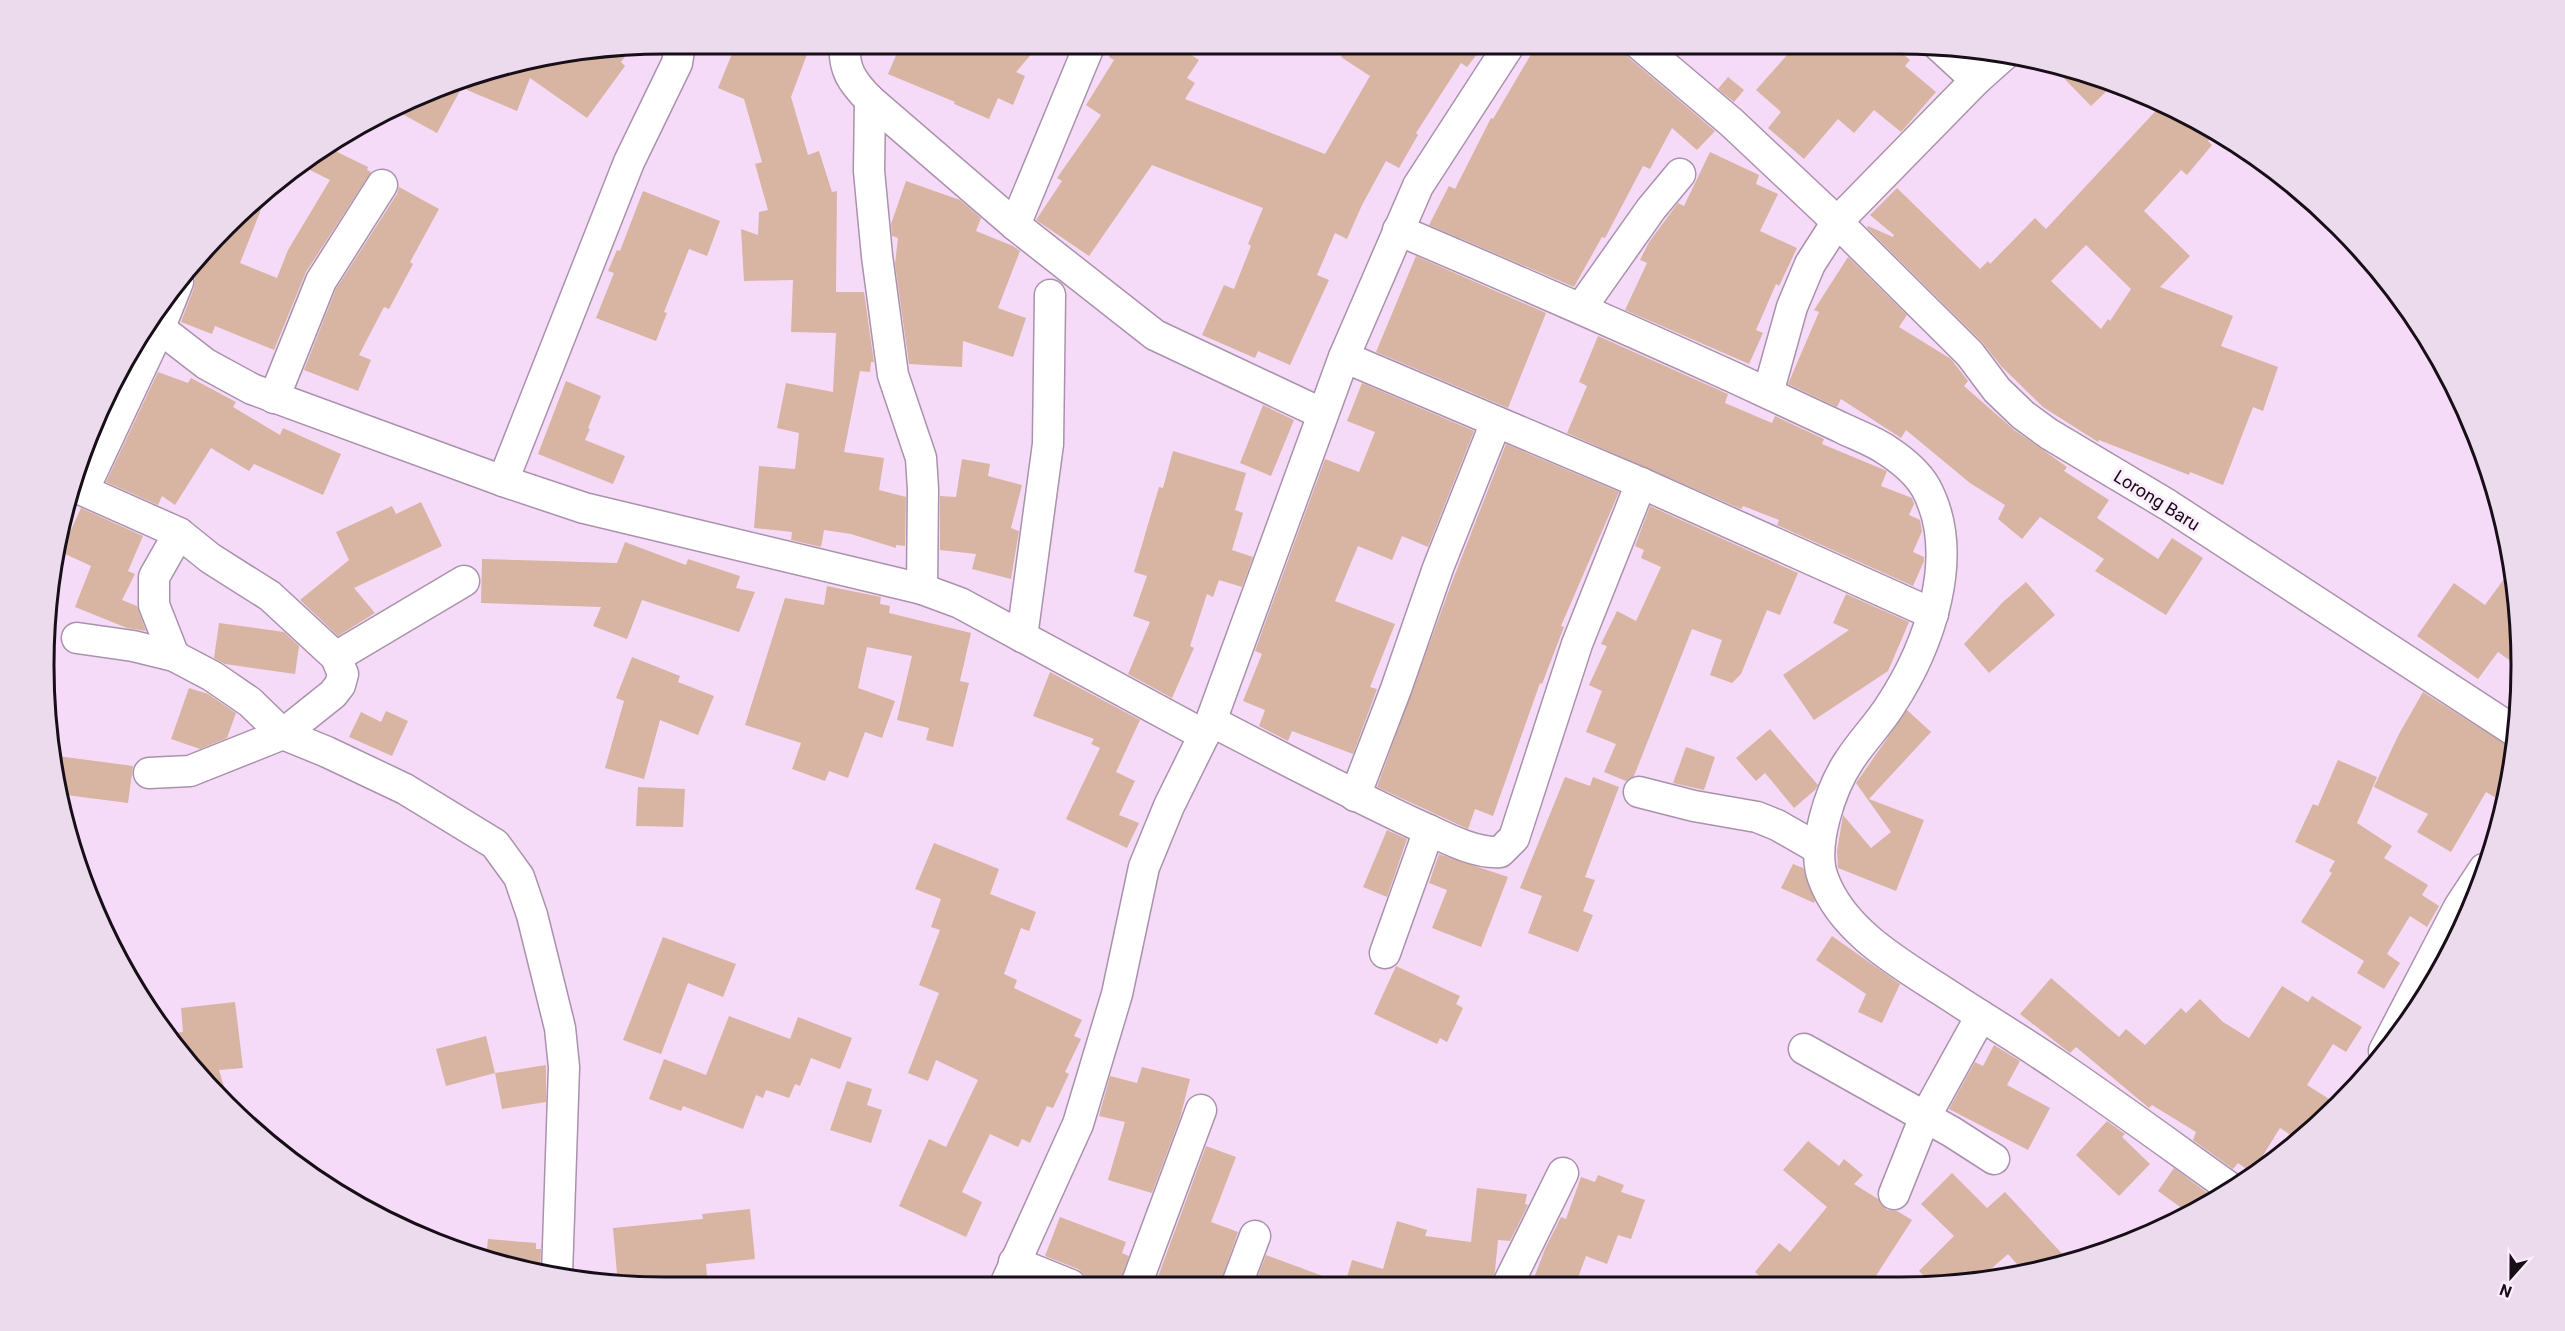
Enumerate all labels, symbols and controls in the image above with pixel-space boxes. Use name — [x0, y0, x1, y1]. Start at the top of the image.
street label: Lorong Baru — [2110, 465, 2204, 535]
north arrow — [2481, 1247, 2541, 1307]
text: N — [2497, 1280, 2514, 1301]

